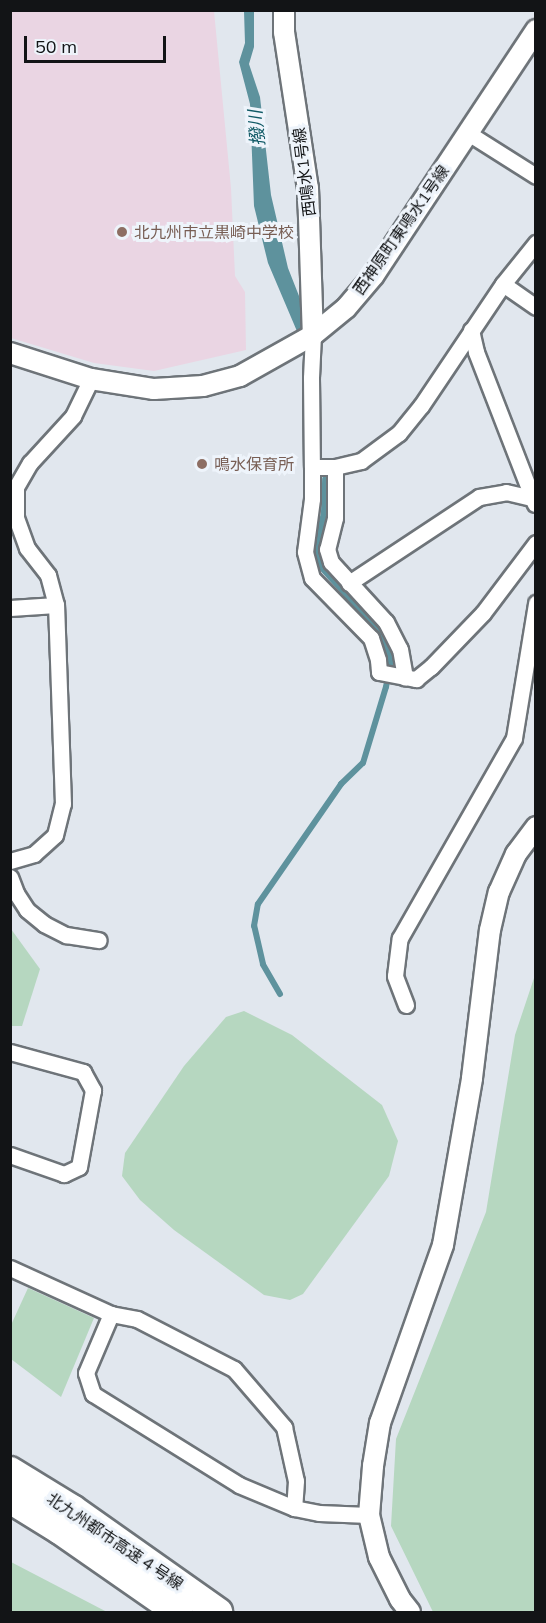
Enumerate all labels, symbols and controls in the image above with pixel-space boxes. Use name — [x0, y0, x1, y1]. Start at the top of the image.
scale bar — [27, 24, 170, 62]
text: 50 m — [35, 35, 77, 58]
water label: 撥川 — [245, 109, 269, 147]
street label: 西鳴水1号線 — [289, 126, 319, 218]
street label: 西神原町東鳴水1号線 — [349, 162, 453, 298]
place label: 北九州市立黒崎中学校 — [134, 222, 294, 242]
marker: 北九州市立黒崎中学校 — [115, 225, 129, 239]
place label: 鳴水保育所 — [214, 454, 294, 474]
marker: 鳴水保育所 — [195, 457, 209, 471]
street label: 北九州都市高速４号線 — [43, 1488, 187, 1594]

